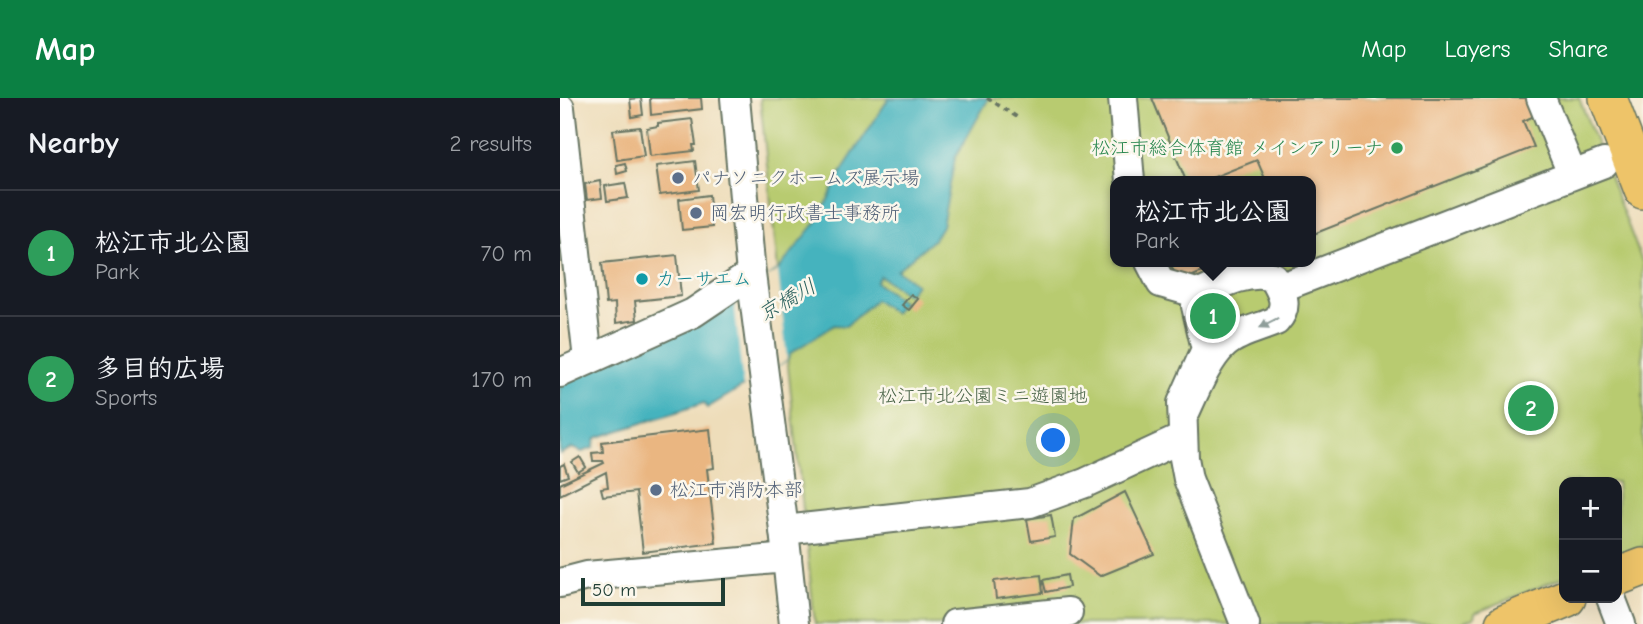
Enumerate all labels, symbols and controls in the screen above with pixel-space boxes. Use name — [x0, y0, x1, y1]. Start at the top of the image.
text: Map — [35, 30, 96, 68]
text: Map — [1361, 35, 1407, 63]
text: Layers — [1445, 35, 1510, 63]
text: Share — [1548, 35, 1608, 63]
text: Nearby — [28, 126, 119, 161]
text: 2 results — [450, 130, 532, 157]
place label: 松江市総合体育館 メインアリーナ — [1092, 137, 1383, 159]
marker: 松江市総合体育館 メインアリーナ — [1389, 140, 1405, 156]
place label: パナソニクホームズ展示場 — [692, 167, 920, 189]
marker: パナソニクホームズ展示場 — [670, 170, 686, 186]
popup — [1110, 176, 1316, 267]
text: 松江市北公園 — [1135, 197, 1291, 227]
place label: 岡宏明行政書士事務所 — [710, 202, 900, 224]
marker: 岡宏明行政書士事務所 — [688, 205, 704, 221]
text: Park — [1135, 227, 1179, 254]
text: 松江市北公園 — [95, 228, 251, 258]
text: 1 — [46, 240, 56, 267]
text: 70 m — [480, 240, 532, 267]
text: Park — [95, 258, 139, 285]
place label: カーサエム — [656, 268, 752, 290]
marker: カーサエム — [634, 271, 650, 287]
water label: 京橋川 — [754, 274, 820, 326]
pin: 1 — [1190, 290, 1236, 342]
one-way arrow — [1259, 316, 1279, 328]
text: 多目的広場 — [95, 354, 225, 384]
text: 2 — [45, 366, 57, 393]
text: 170 m — [471, 366, 532, 393]
pin: 2 — [1508, 382, 1554, 434]
text: Sports — [95, 384, 157, 411]
park label: 松江市北公園ミニ遊園地 — [878, 385, 1088, 407]
your location — [1036, 423, 1070, 457]
map controls — [1559, 477, 1622, 603]
button: + — [1559, 477, 1622, 540]
place label: 松江市消防本部 — [670, 479, 803, 501]
marker: 松江市消防本部 — [648, 482, 664, 498]
button: − — [1559, 540, 1622, 603]
scale bar — [581, 575, 724, 607]
text: 50 m — [592, 579, 636, 601]

